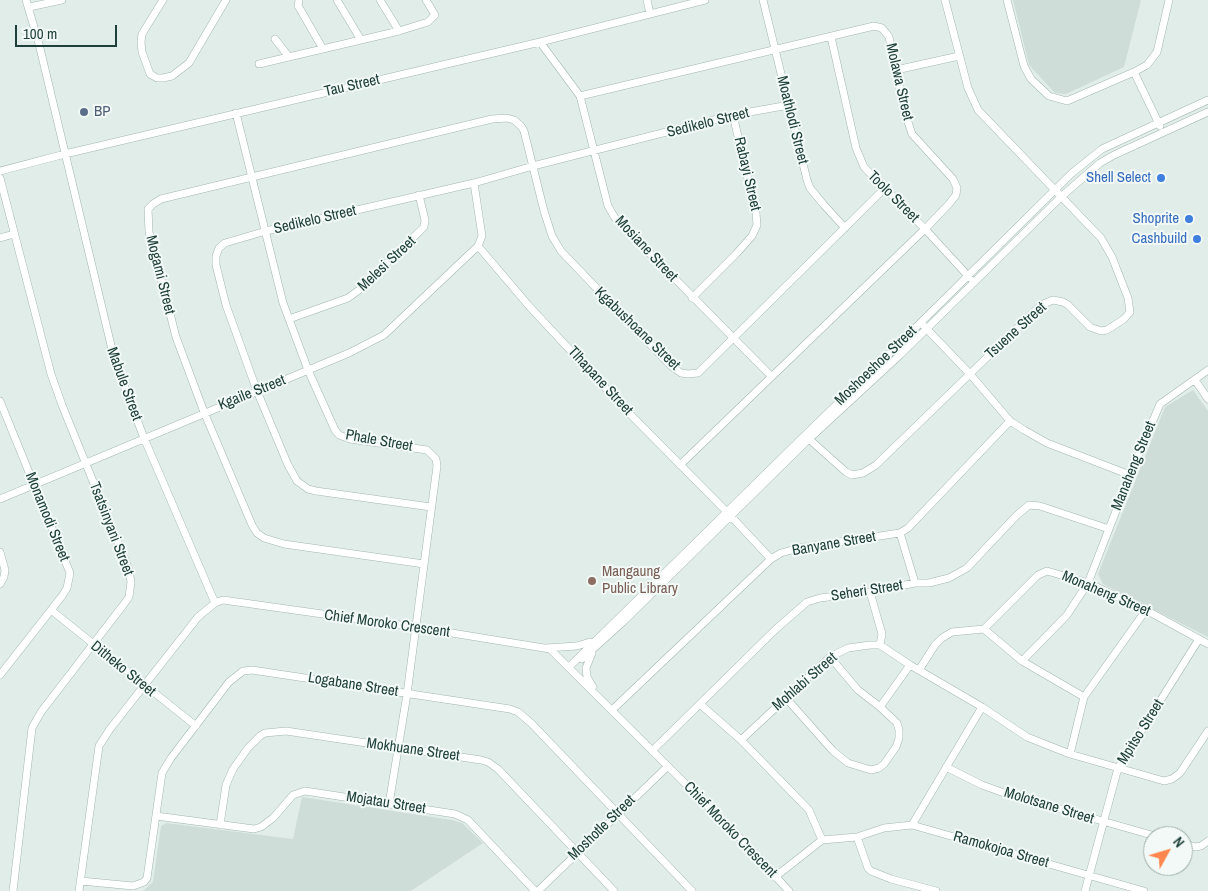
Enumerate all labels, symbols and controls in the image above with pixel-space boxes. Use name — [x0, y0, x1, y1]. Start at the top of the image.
scale bar — [18, 15, 120, 47]
text: 100 m — [23, 23, 57, 44]
street label: Molawa Street — [881, 42, 917, 122]
street label: Tau Street — [323, 71, 381, 101]
street label: Moathlodi Street — [772, 74, 812, 166]
place label: BP — [94, 103, 110, 121]
street label: Sedikelo Street — [665, 104, 751, 142]
marker: BP — [78, 106, 90, 118]
street label: Rabayi Street — [730, 135, 764, 213]
street label: Toolo Street — [863, 167, 923, 227]
place label: Shell Select — [1086, 169, 1151, 187]
marker: Shell Select — [1155, 172, 1167, 184]
street label: Sedikelo Street — [272, 202, 358, 238]
place label: Shoprite — [1133, 210, 1179, 228]
street label: Mosiane Street — [611, 212, 681, 286]
marker: Shoprite — [1183, 213, 1195, 225]
place label: Cashbuild — [1132, 230, 1187, 248]
street label: Melesi Street — [354, 233, 420, 295]
marker: Cashbuild — [1191, 233, 1203, 245]
street label: Mogami Street — [142, 234, 178, 316]
street label: Kgabushoane Street — [591, 284, 683, 374]
street label: Tsuene Street — [982, 299, 1050, 363]
street label: Moshoeshoe Street — [831, 322, 921, 410]
street label: Tlhapane Street — [564, 343, 636, 419]
street label: Mabule Street — [102, 345, 146, 423]
street label: Kgaile Street — [216, 371, 288, 415]
street label: Manaheng Street — [1108, 419, 1160, 513]
street label: Phale Street — [344, 426, 414, 456]
street label: Monamodi Street — [21, 470, 73, 564]
street label: Tsatsinyani Street — [85, 480, 137, 578]
street label: Banyane Street — [791, 528, 877, 560]
place label: Mangaung Public Library — [602, 563, 678, 598]
street label: Monaheng Street — [1059, 567, 1153, 621]
marker: Mangaung Public Library — [586, 575, 598, 587]
street label: Seheri Street — [830, 576, 904, 606]
street label: Chief Moroko Crescent — [323, 606, 451, 642]
street label: Ditheko Street — [87, 637, 159, 701]
street label: Mohlabi Street — [769, 649, 841, 715]
street label: Logabane Street — [307, 669, 399, 701]
street label: Mpitso Street — [1114, 696, 1168, 768]
street label: Mokhuane Street — [365, 735, 461, 765]
street label: Chief Moroko Crescent — [680, 778, 780, 882]
street label: Molotsane Street — [1002, 784, 1096, 828]
street label: Mojatau Street — [345, 788, 427, 818]
street label: Moshotle Street — [565, 792, 639, 864]
north arrow — [1143, 826, 1193, 876]
street label: Ramokojoa Street — [951, 828, 1051, 872]
text: N — [1169, 833, 1188, 851]

